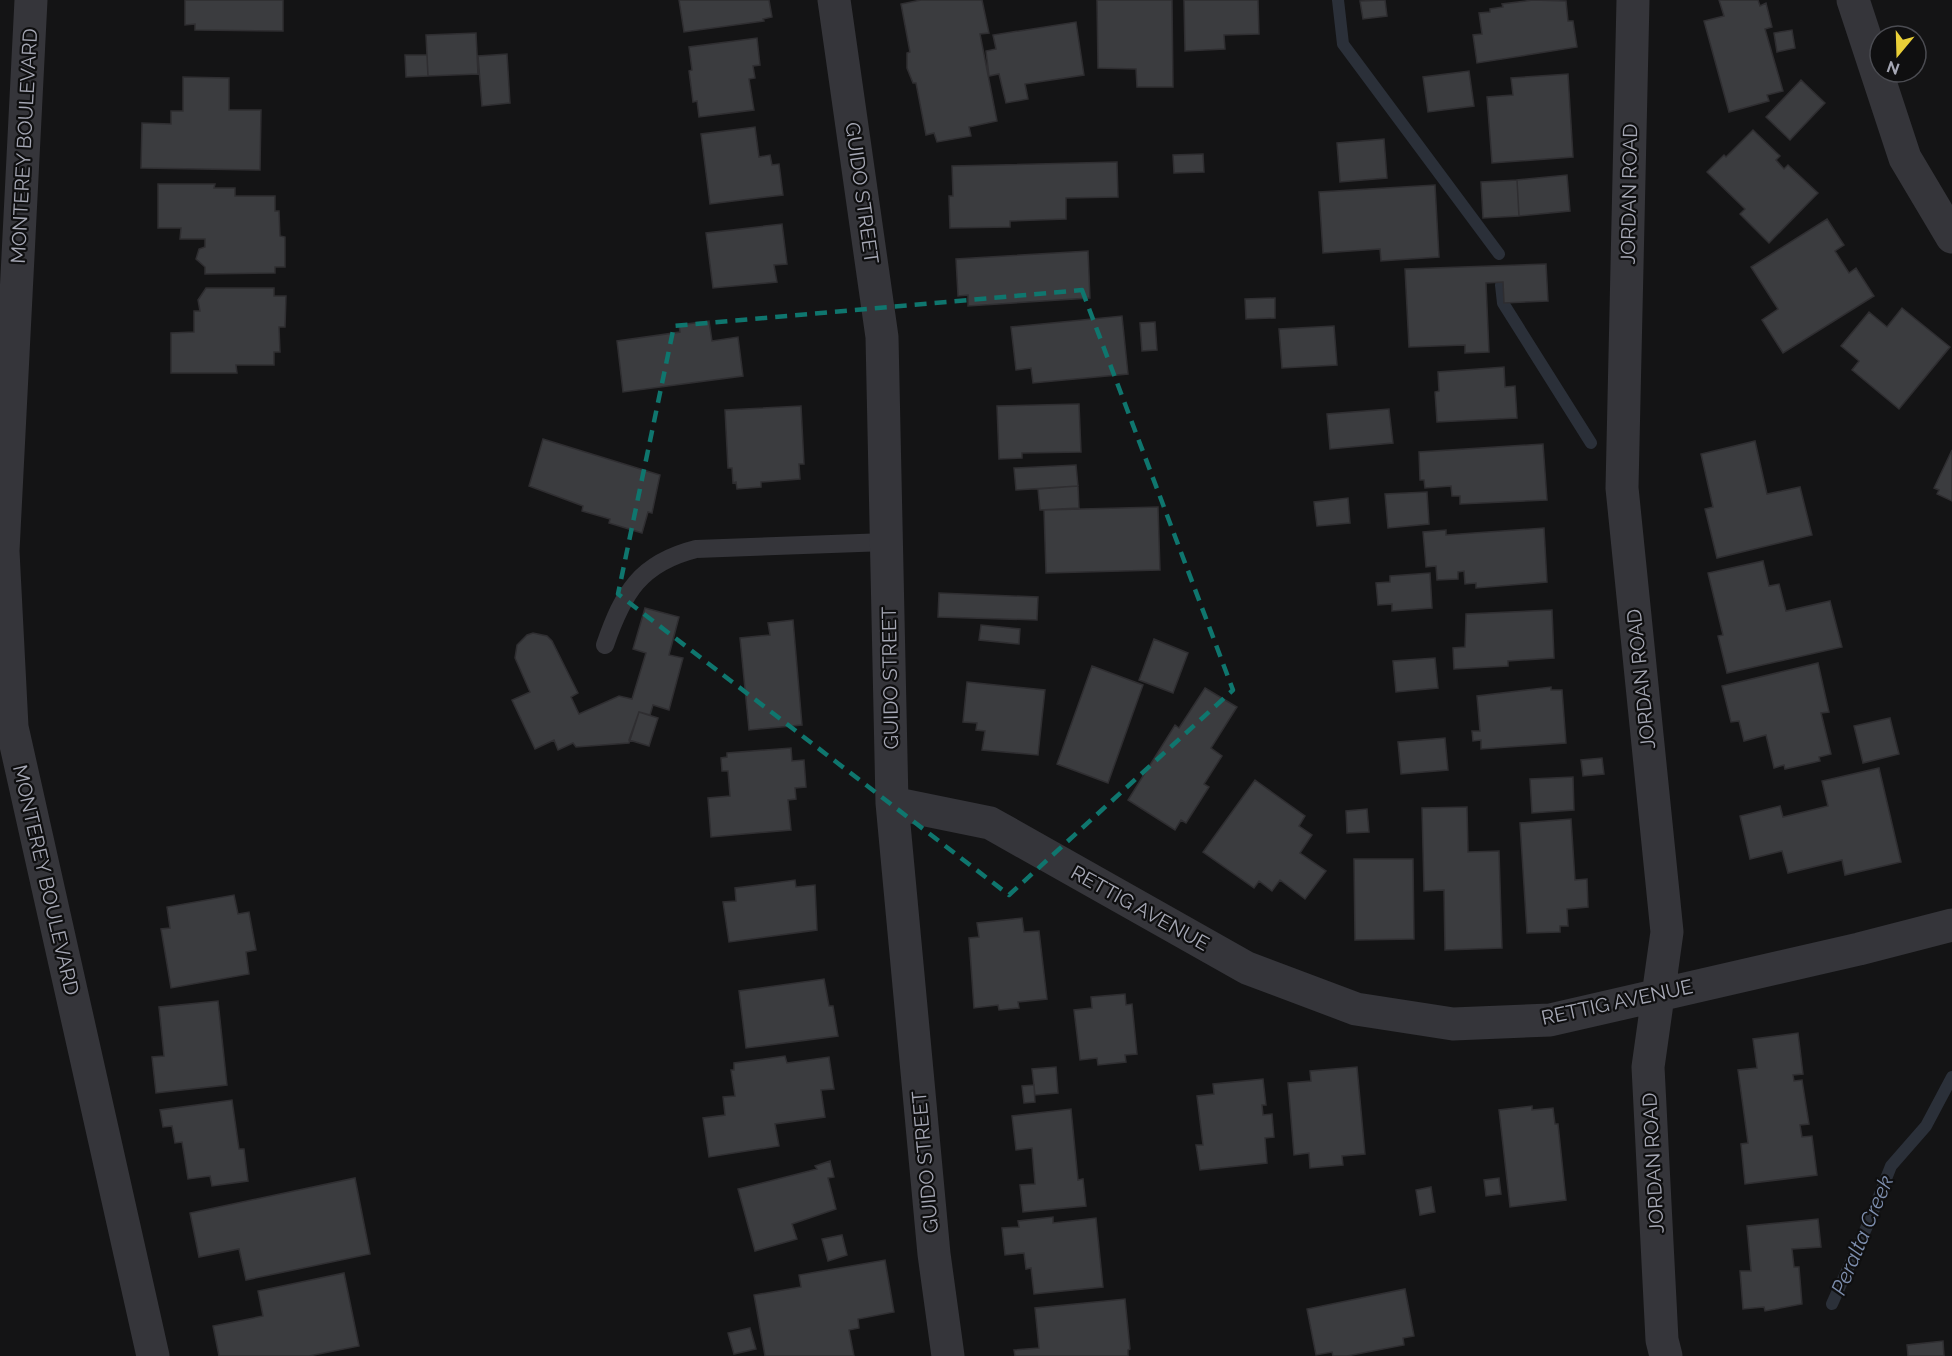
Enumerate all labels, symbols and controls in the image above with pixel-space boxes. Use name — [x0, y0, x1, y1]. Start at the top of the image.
north arrow — [1868, 24, 1928, 84]
street label: MONTEREY BOULEVARD — [6, 28, 42, 264]
text: N — [1884, 57, 1902, 79]
street label: GUIDO STREET — [840, 121, 884, 265]
street label: JORDAN ROAD — [1616, 123, 1642, 265]
street label: GUIDO STREET — [877, 606, 903, 750]
street label: JORDAN ROAD — [1622, 608, 1660, 750]
street label: MONTEREY BOULEVARD — [8, 763, 84, 997]
street label: RETTIG AVENUE — [1067, 860, 1213, 956]
street label: RETTIG AVENUE — [1539, 974, 1695, 1030]
street label: GUIDO STREET — [907, 1090, 943, 1234]
street label: JORDAN ROAD — [1637, 1092, 1669, 1234]
water label: Peralta Creek — [1826, 1171, 1898, 1299]

